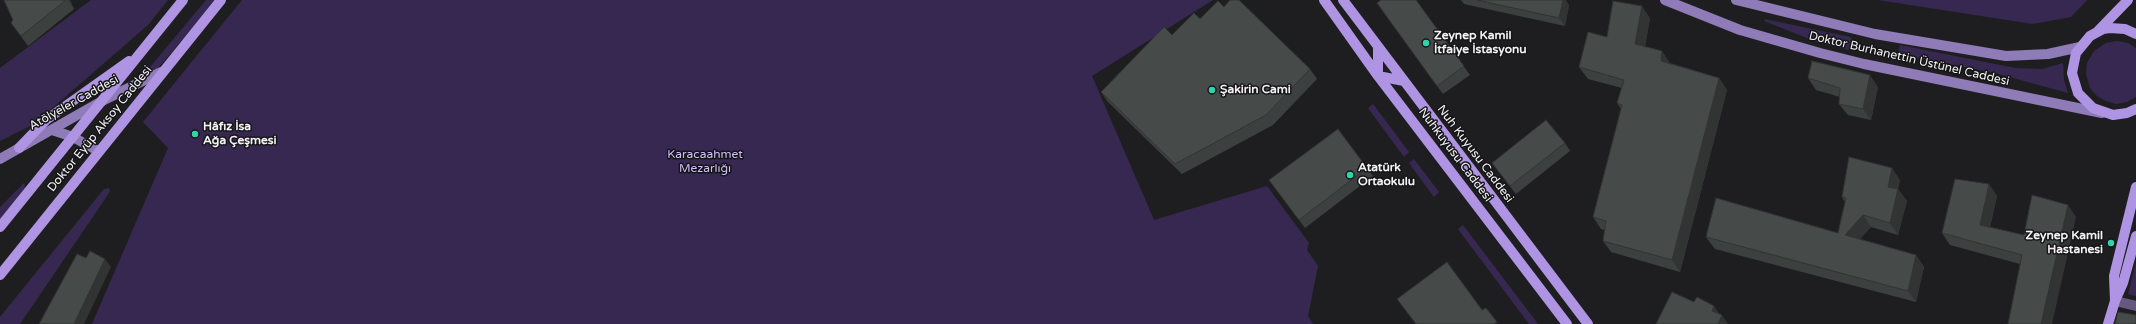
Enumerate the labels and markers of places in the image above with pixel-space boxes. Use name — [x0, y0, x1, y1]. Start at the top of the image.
place label: Zeynep Kamil İtfaiye İstasyonu — [1434, 29, 1527, 57]
marker: Zeynep Kamil İtfaiye İstasyonu — [1421, 38, 1431, 48]
place label: Şakirin Cami — [1220, 83, 1291, 97]
marker: Şakirin Cami — [1207, 85, 1217, 95]
place label: Hâfız İsa Ağa Çeşmesi — [203, 120, 276, 148]
marker: Hâfız İsa Ağa Çeşmesi — [190, 129, 200, 139]
place label: Atatürk Ortaokulu — [1358, 161, 1415, 189]
marker: Atatürk Ortaokulu — [1345, 170, 1355, 180]
place label: Zeynep Kamil Hastanesi — [2026, 229, 2103, 257]
marker: Zeynep Kamil Hastanesi — [2106, 238, 2116, 248]

